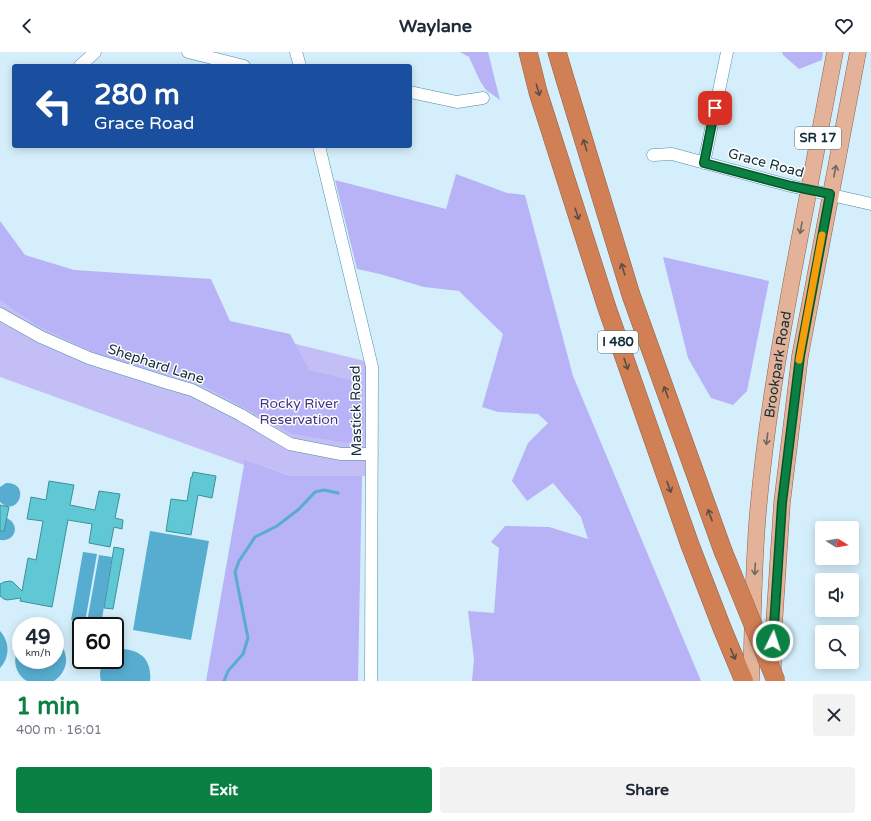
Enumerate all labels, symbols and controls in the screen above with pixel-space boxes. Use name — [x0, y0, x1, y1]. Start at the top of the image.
icon: back — [16, 15, 38, 37]
text: Waylane — [399, 15, 472, 37]
icon: heart — [833, 15, 855, 37]
text: 280 m — [94, 78, 180, 112]
icon: left — [28, 80, 80, 132]
one-way arrow — [535, 83, 542, 96]
pin — [698, 91, 732, 125]
icon: arrive — [704, 97, 726, 119]
text: Grace Road — [94, 112, 194, 134]
road number: SR 17 — [795, 127, 841, 149]
one-way arrow — [581, 139, 588, 152]
street label: Grace Road — [726, 145, 806, 181]
one-way arrow — [831, 165, 839, 178]
one-way arrow — [574, 207, 581, 220]
one-way arrow — [797, 221, 805, 234]
one-way arrow — [619, 263, 626, 276]
street label: Brookpark Road — [760, 310, 794, 419]
road number: I 480 — [598, 331, 638, 353]
street label: Shephard Lane — [106, 340, 206, 388]
one-way arrow — [623, 357, 630, 370]
street label: Mastick Road — [347, 365, 365, 457]
one-way arrow — [661, 387, 669, 399]
park label: Rocky River Reservation — [260, 395, 339, 428]
one-way arrow — [763, 432, 771, 445]
one-way arrow — [665, 480, 673, 492]
one-way arrow — [705, 509, 713, 521]
north arrow — [815, 521, 859, 565]
map controls — [815, 521, 859, 669]
one-way arrow — [751, 562, 758, 575]
button: sound — [815, 573, 859, 617]
speed limit sign: 60 — [72, 617, 124, 669]
position arrow — [752, 620, 794, 662]
button: search — [815, 625, 859, 669]
text: 49 — [25, 626, 51, 650]
text: km/h — [25, 647, 51, 659]
one-way arrow — [730, 648, 737, 660]
text: 1 min — [16, 692, 80, 721]
button: close — [813, 694, 855, 736]
text: 400 m · 16:01 — [16, 722, 102, 738]
button: Exit — [16, 767, 432, 813]
button: Share — [440, 767, 855, 813]

